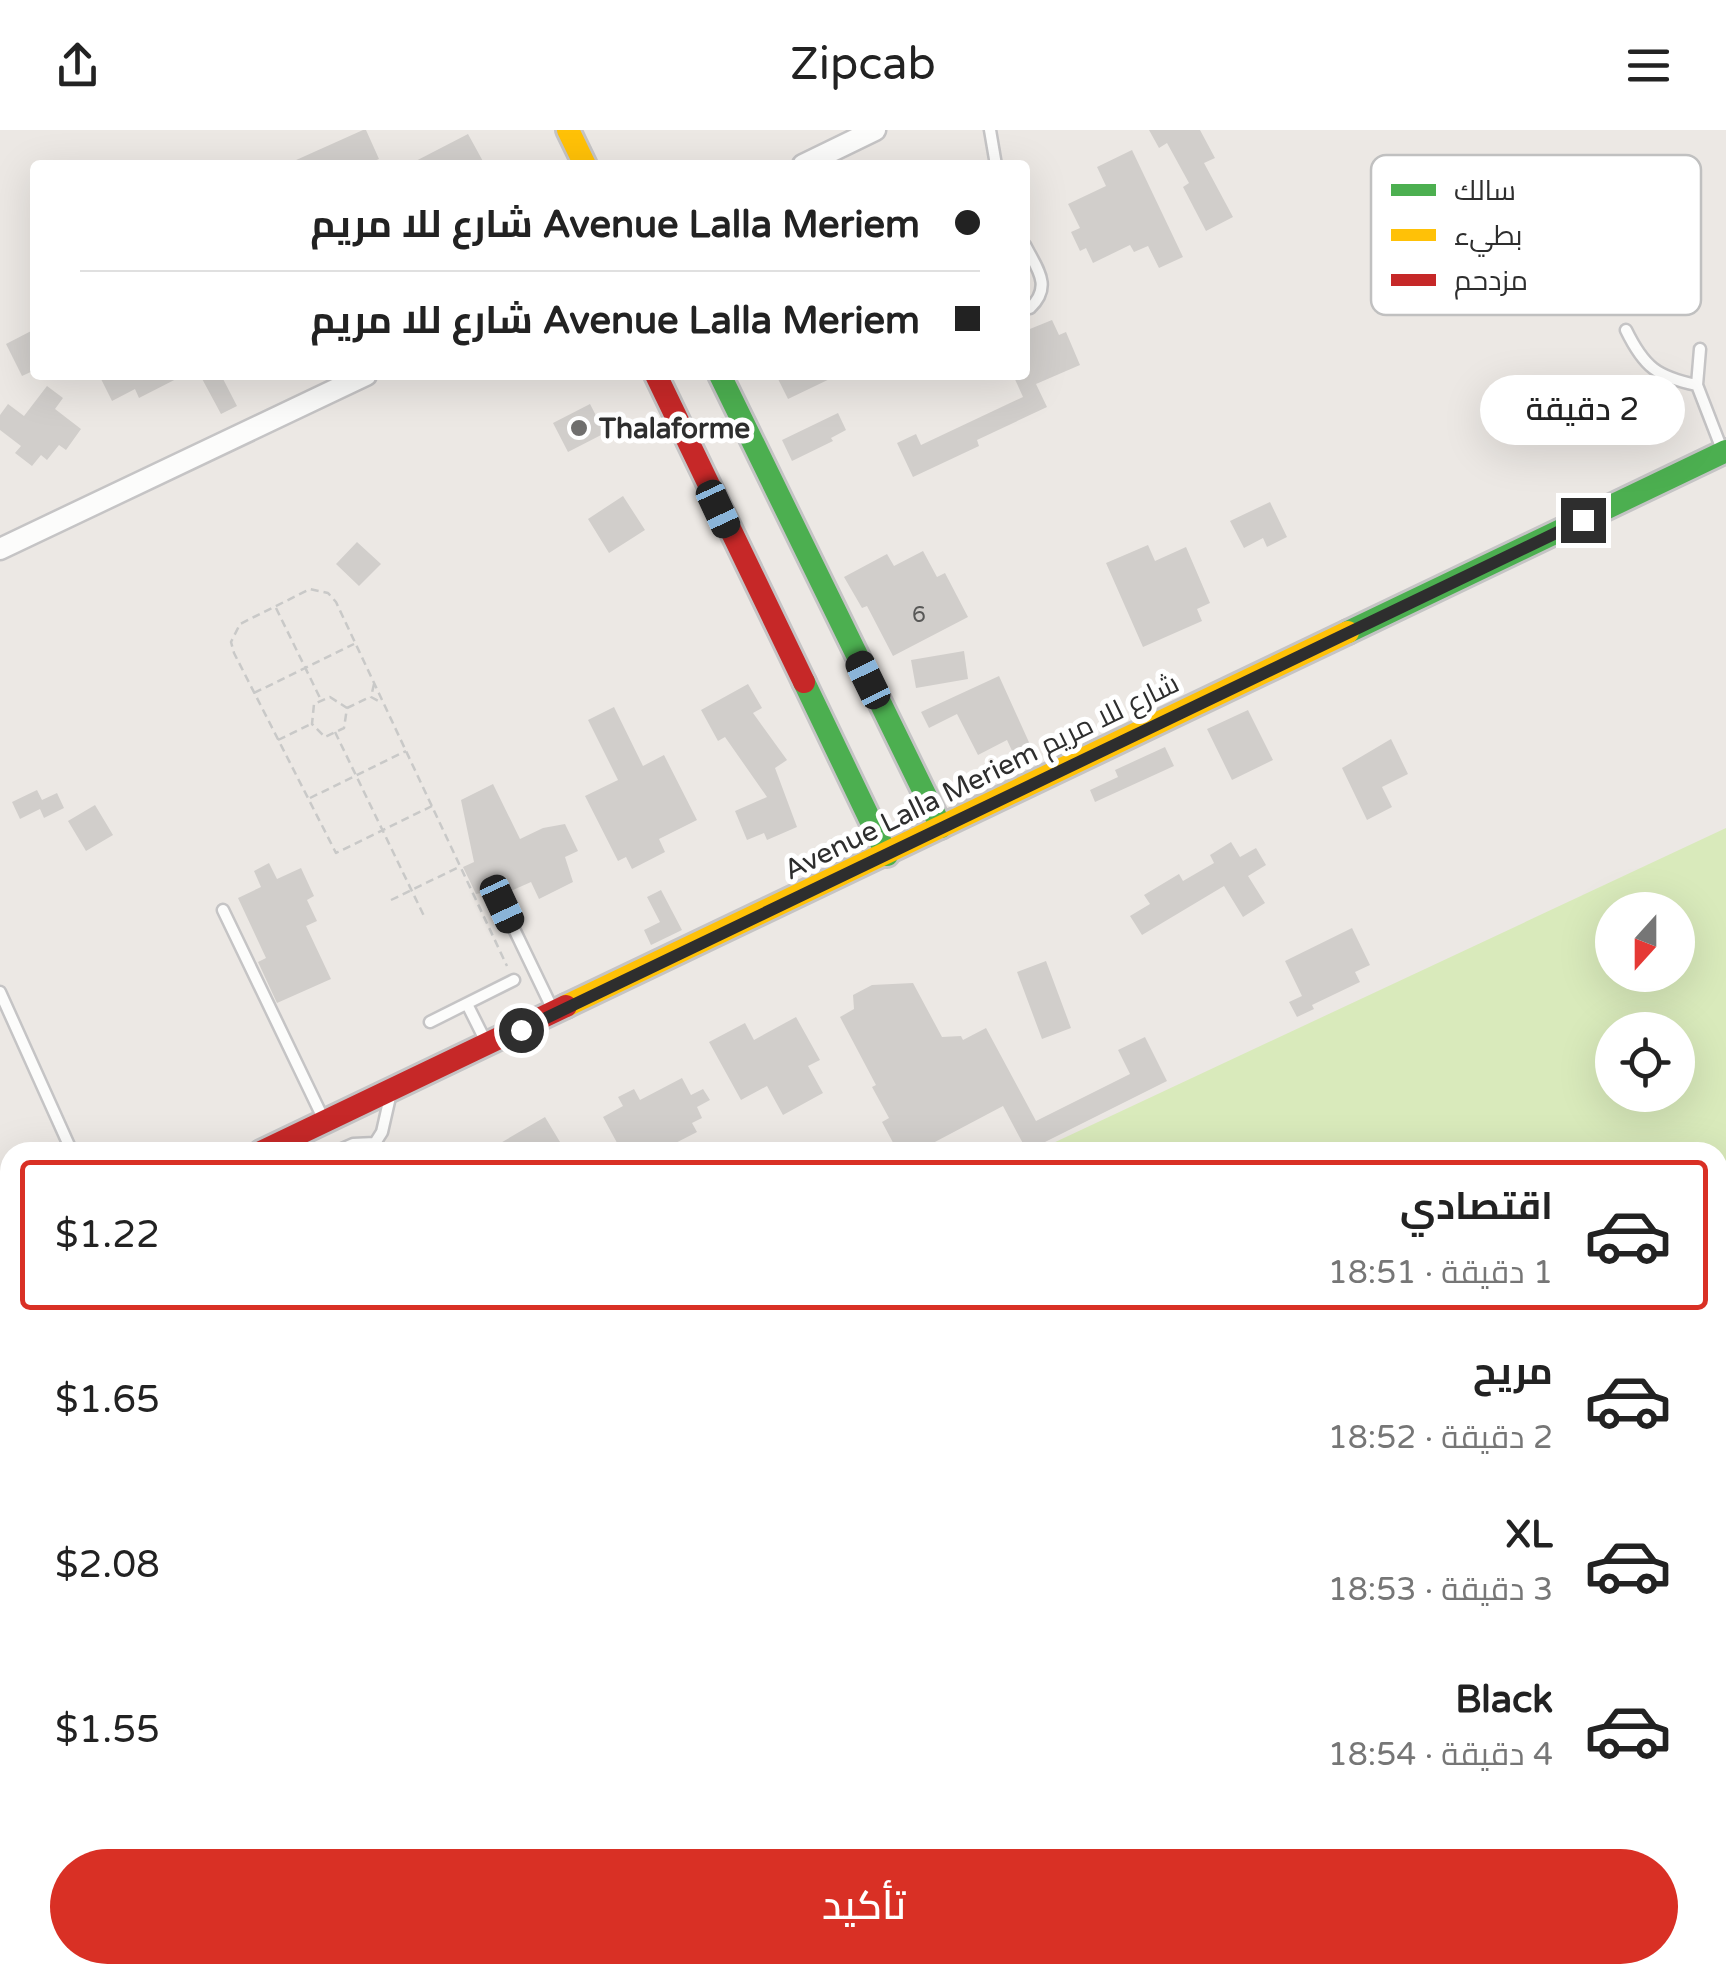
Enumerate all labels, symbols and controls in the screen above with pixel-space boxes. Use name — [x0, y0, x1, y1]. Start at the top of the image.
icon: share — [50, 38, 105, 93]
text: Zipcab — [790, 38, 936, 92]
icon: menu — [1621, 38, 1676, 93]
legend — [1371, 155, 1701, 315]
text: سالك — [1454, 174, 1516, 208]
text: Avenue Lalla Meriem شارع للا مريم — [310, 202, 920, 248]
text: بطيء — [1454, 219, 1522, 257]
text: مزدحم — [1454, 264, 1528, 300]
text: Avenue Lalla Meriem شارع للا مريم — [310, 298, 920, 344]
callout: 2 دقيقة — [1480, 375, 1686, 445]
text: 2 دقيقة — [1526, 391, 1639, 429]
place label: Thalaforme — [598, 412, 750, 446]
marker: Thalaforme — [568, 417, 590, 439]
car — [692, 475, 744, 543]
route end — [1561, 498, 1606, 543]
house number: 6 — [912, 602, 926, 628]
car — [841, 646, 895, 714]
street label: Avenue Lalla Meriem شارع للا مريم — [778, 666, 1185, 889]
car — [476, 870, 528, 938]
north arrow — [1595, 892, 1695, 992]
map controls — [1595, 892, 1695, 1112]
route start — [499, 1008, 544, 1053]
button: locate — [1595, 1012, 1695, 1112]
text: اقتصادي — [1400, 1184, 1553, 1230]
icon: car — [1583, 1190, 1673, 1280]
text: $1.22 — [55, 1212, 160, 1258]
text: 1 دقيقة · 18:51 — [1328, 1254, 1553, 1292]
text: مريح — [1473, 1349, 1553, 1395]
icon: car — [1583, 1355, 1673, 1445]
text: $1.65 — [55, 1377, 160, 1423]
text: 2 دقيقة · 18:52 — [1328, 1419, 1553, 1457]
text: XL — [1506, 1512, 1553, 1558]
icon: car — [1583, 1520, 1673, 1610]
text: $2.08 — [55, 1542, 160, 1588]
text: 3 دقيقة · 18:53 — [1328, 1571, 1553, 1609]
text: Black — [1455, 1677, 1553, 1723]
icon: car — [1583, 1685, 1673, 1775]
text: $1.55 — [55, 1707, 160, 1753]
text: 4 دقيقة · 18:54 — [1328, 1736, 1553, 1774]
button: تأكيد — [50, 1849, 1678, 1964]

